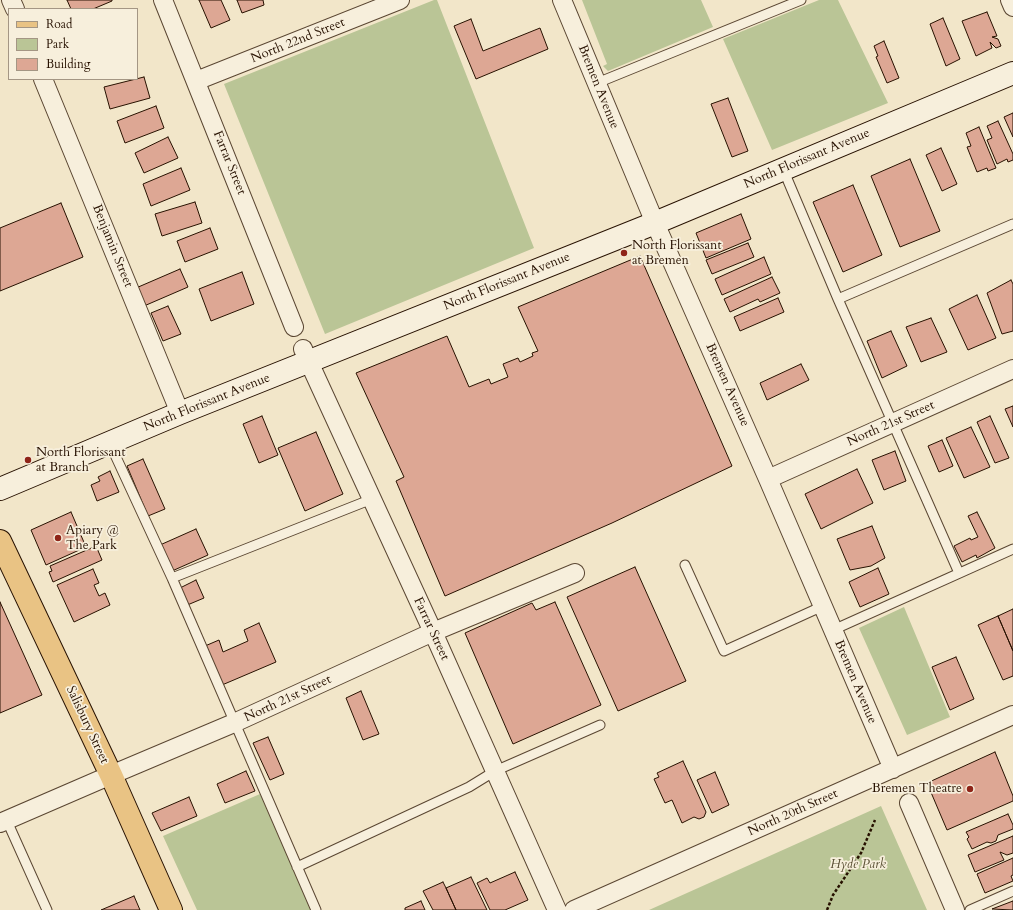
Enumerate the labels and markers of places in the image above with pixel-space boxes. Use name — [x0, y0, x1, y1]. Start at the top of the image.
place label: North Florissant at Bremen — [632, 238, 722, 269]
marker: North Florissant at Bremen — [619, 248, 629, 258]
place label: North Florissant at Branch — [36, 445, 126, 476]
marker: North Florissant at Branch — [23, 455, 33, 465]
place label: Apiary @ The Park — [66, 523, 119, 554]
marker: Apiary @ The Park — [53, 533, 63, 543]
place label: Bremen Theatre — [872, 781, 962, 797]
marker: Bremen Theatre — [965, 784, 975, 794]

